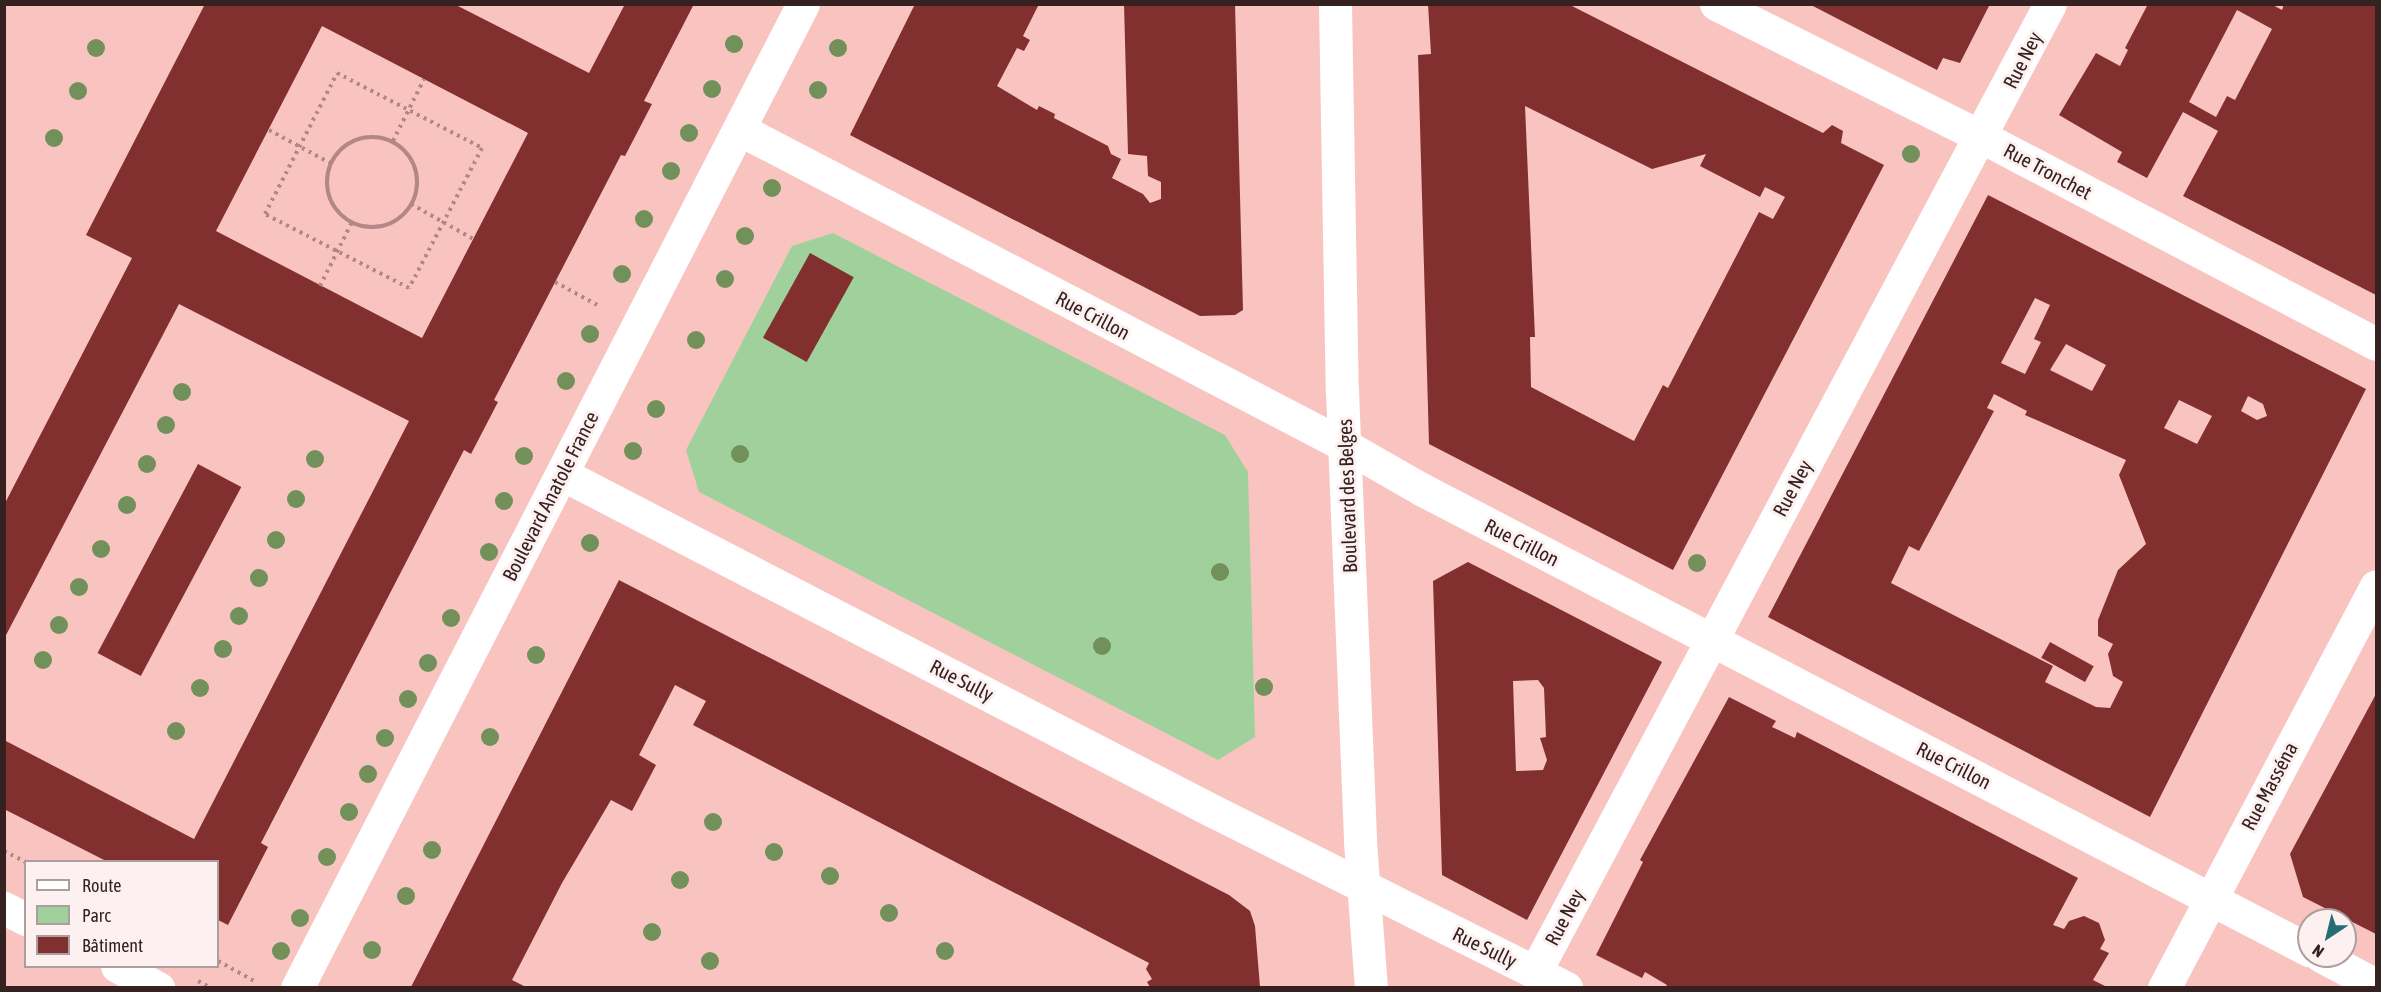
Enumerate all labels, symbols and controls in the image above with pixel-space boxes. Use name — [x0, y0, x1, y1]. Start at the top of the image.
street label: Rue Ney — [1998, 28, 2046, 92]
street label: Rue Tronchet — [2000, 138, 2096, 204]
street label: Rue Crillon — [1052, 286, 1134, 344]
street label: Boulevard Anatole France — [497, 407, 603, 585]
street label: Boulevard des Belges — [1332, 419, 1362, 573]
street label: Rue Ney — [1767, 456, 1817, 520]
street label: Rue Crillon — [1481, 513, 1563, 571]
street label: Rue Sully — [926, 654, 998, 706]
street label: Rue Crillon — [1913, 736, 1995, 794]
street label: Rue Masséna — [2236, 738, 2302, 834]
legend — [24, 860, 219, 968]
text: Route — [82, 875, 121, 896]
street label: Rue Ney — [1539, 885, 1589, 949]
text: Parc — [82, 905, 111, 926]
north arrow — [2297, 908, 2357, 968]
street label: Rue Sully — [1449, 921, 1521, 973]
text: Bâtiment — [82, 935, 143, 956]
text: N — [2309, 941, 2327, 961]

